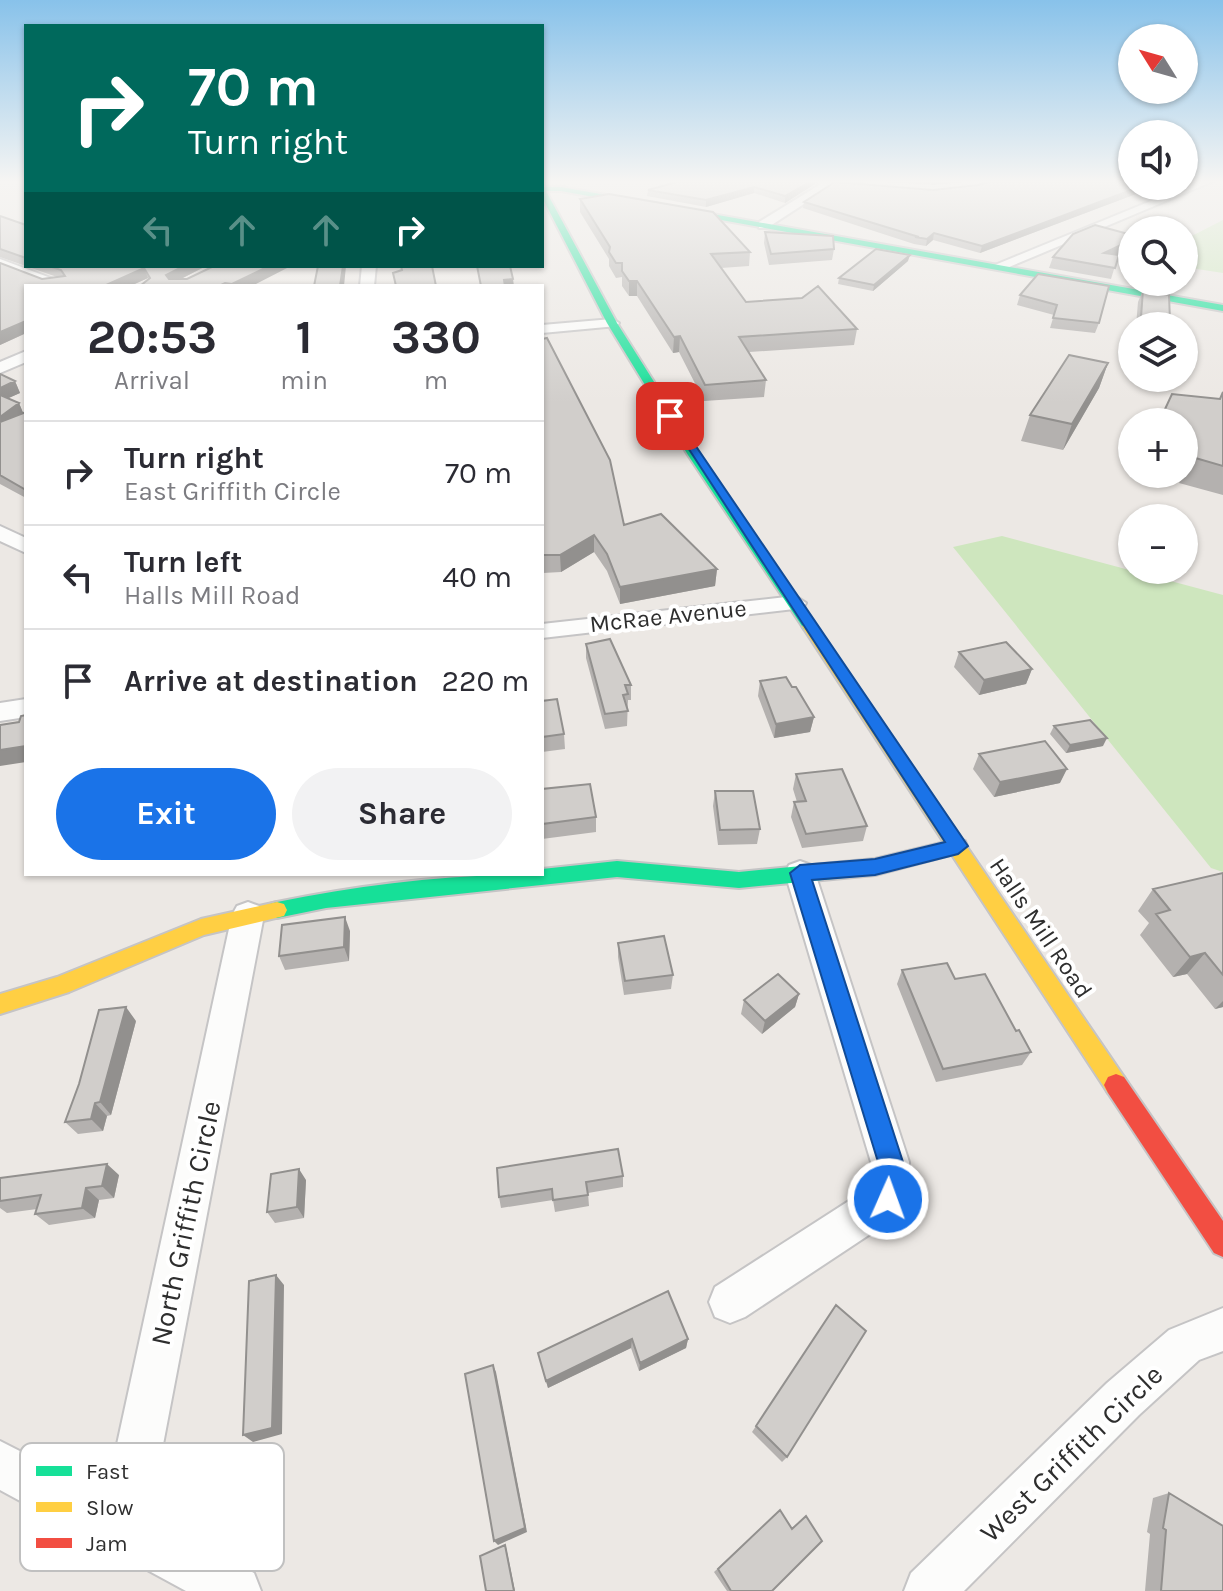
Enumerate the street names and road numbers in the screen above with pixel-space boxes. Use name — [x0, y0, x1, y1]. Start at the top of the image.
street label: McRae Avenue — [588, 594, 748, 638]
street label: Halls Mill Road — [984, 853, 1098, 1003]
street label: North Griffith Circle — [143, 1098, 228, 1348]
street label: West Griffith Circle — [973, 1358, 1169, 1549]

